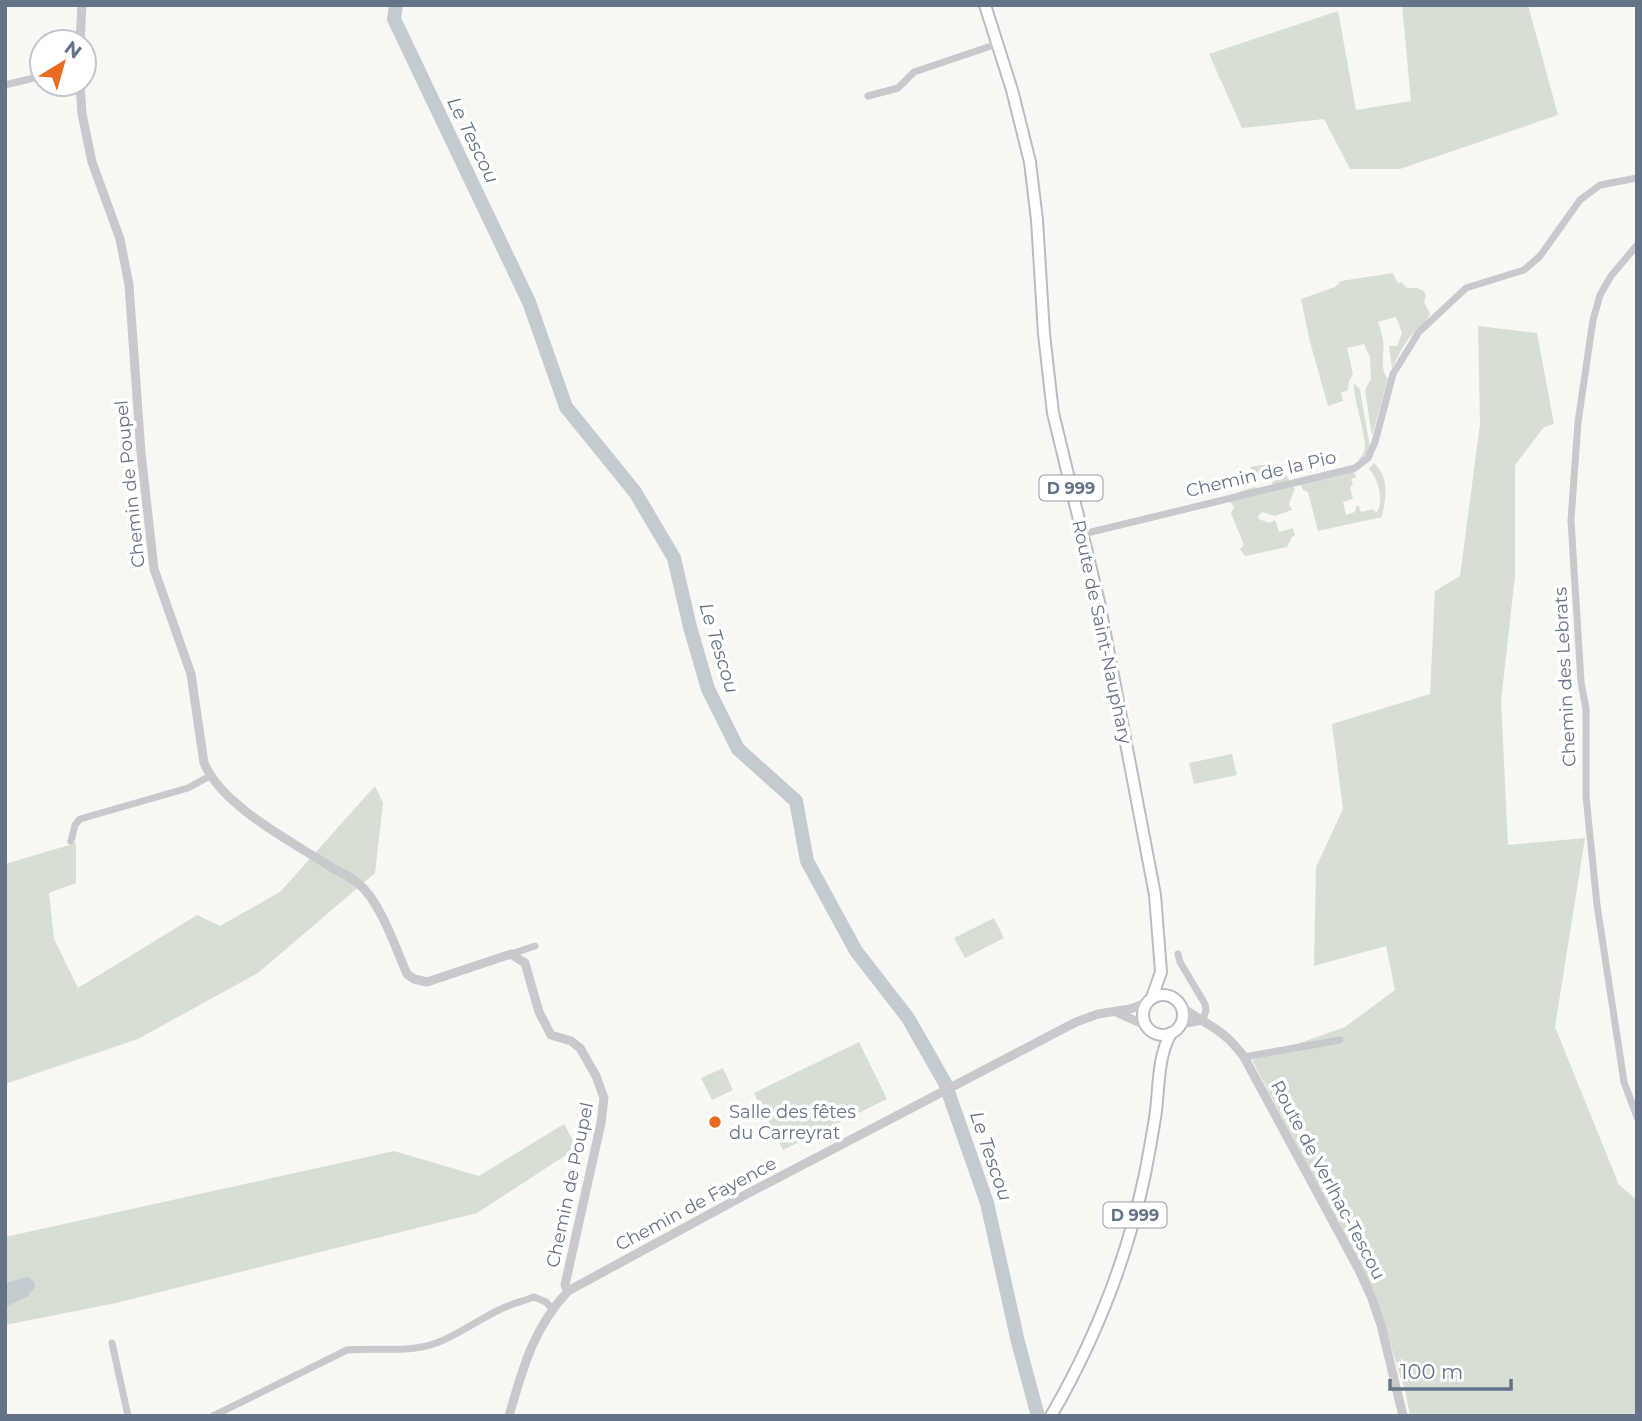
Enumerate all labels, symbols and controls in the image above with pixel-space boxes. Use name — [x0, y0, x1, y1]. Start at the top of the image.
north arrow — [28, 28, 98, 98]
text: N — [60, 36, 86, 64]
water label: Le Tescou — [442, 93, 504, 187]
street label: Chemin de Poupel — [110, 399, 150, 569]
street label: Chemin de la Pio — [1184, 446, 1338, 502]
road number: D 999 — [1040, 475, 1102, 500]
street label: Route de Saint-Nauphary — [1067, 518, 1137, 746]
street label: Chemin des Lebrats — [1549, 586, 1581, 767]
water label: Le Tescou — [694, 600, 744, 696]
street label: Route de Verlhac-Tescou — [1266, 1077, 1390, 1283]
street label: Chemin de Poupel — [542, 1100, 598, 1270]
place label: Salle des fêtes du Carreyrat — [729, 1101, 856, 1144]
water label: Le Tescou — [965, 1108, 1017, 1204]
marker: Salle des fêtes du Carreyrat — [707, 1114, 723, 1130]
street label: Chemin de Fayence — [612, 1152, 780, 1256]
road number: D 999 — [1104, 1203, 1166, 1228]
scale bar — [1390, 1348, 1511, 1392]
text: 100 m — [1400, 1359, 1463, 1384]

